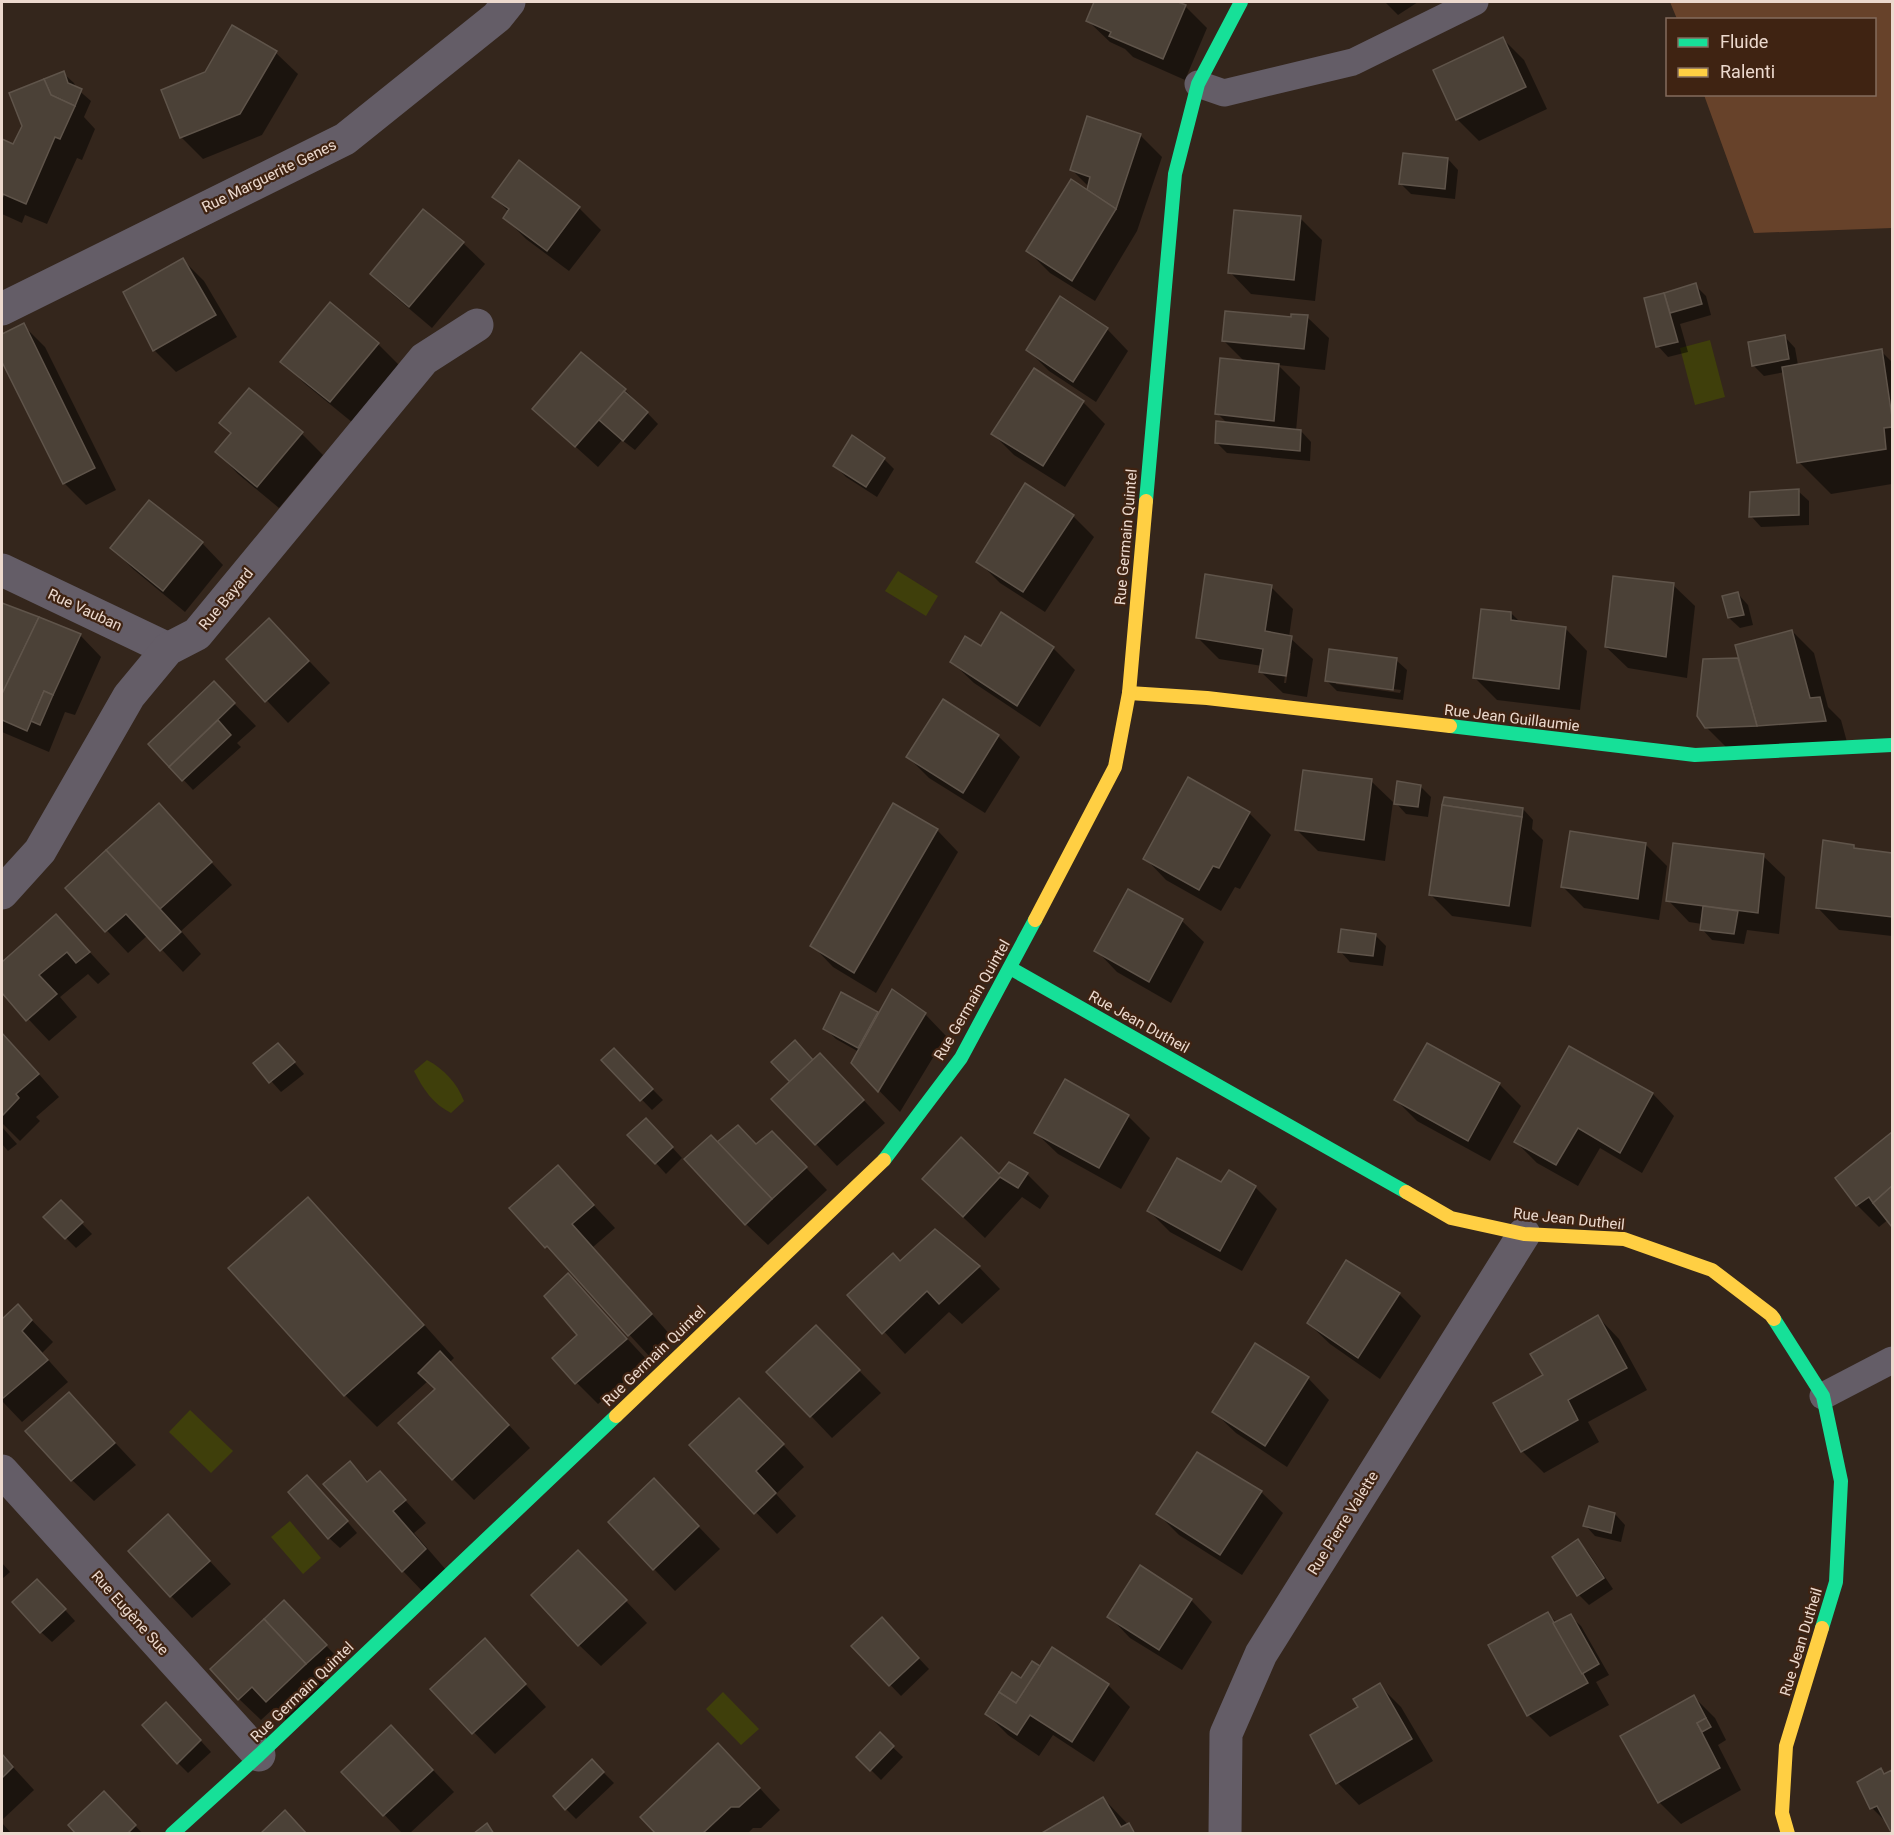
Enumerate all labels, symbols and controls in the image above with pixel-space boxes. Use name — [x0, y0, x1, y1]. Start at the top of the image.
legend — [1666, 18, 1876, 96]
text: Fluide — [1720, 31, 1768, 52]
text: Ralenti — [1720, 61, 1775, 82]
street label: Rue Marguerite Genes — [199, 136, 339, 216]
street label: Rue Germain Quintel — [1111, 468, 1141, 606]
street label: Rue Bayard — [195, 564, 257, 634]
street label: Rue Vauban — [45, 585, 125, 635]
street label: Rue Jean Guillaumie — [1443, 701, 1581, 735]
street label: Rue Germain Quintel — [930, 936, 1014, 1064]
street label: Rue Jean Dutheil — [1086, 987, 1192, 1057]
street label: Rue Jean Dutheil — [1512, 1204, 1626, 1234]
street label: Rue Germain Quintel — [599, 1302, 709, 1410]
street label: Rue Pierre Valette — [1304, 1468, 1382, 1578]
street label: Rue Eugène Sue — [87, 1567, 173, 1659]
street label: Rue Jean Dutheil — [1776, 1586, 1826, 1698]
street label: Rue Germain Quintel — [247, 1638, 357, 1746]

